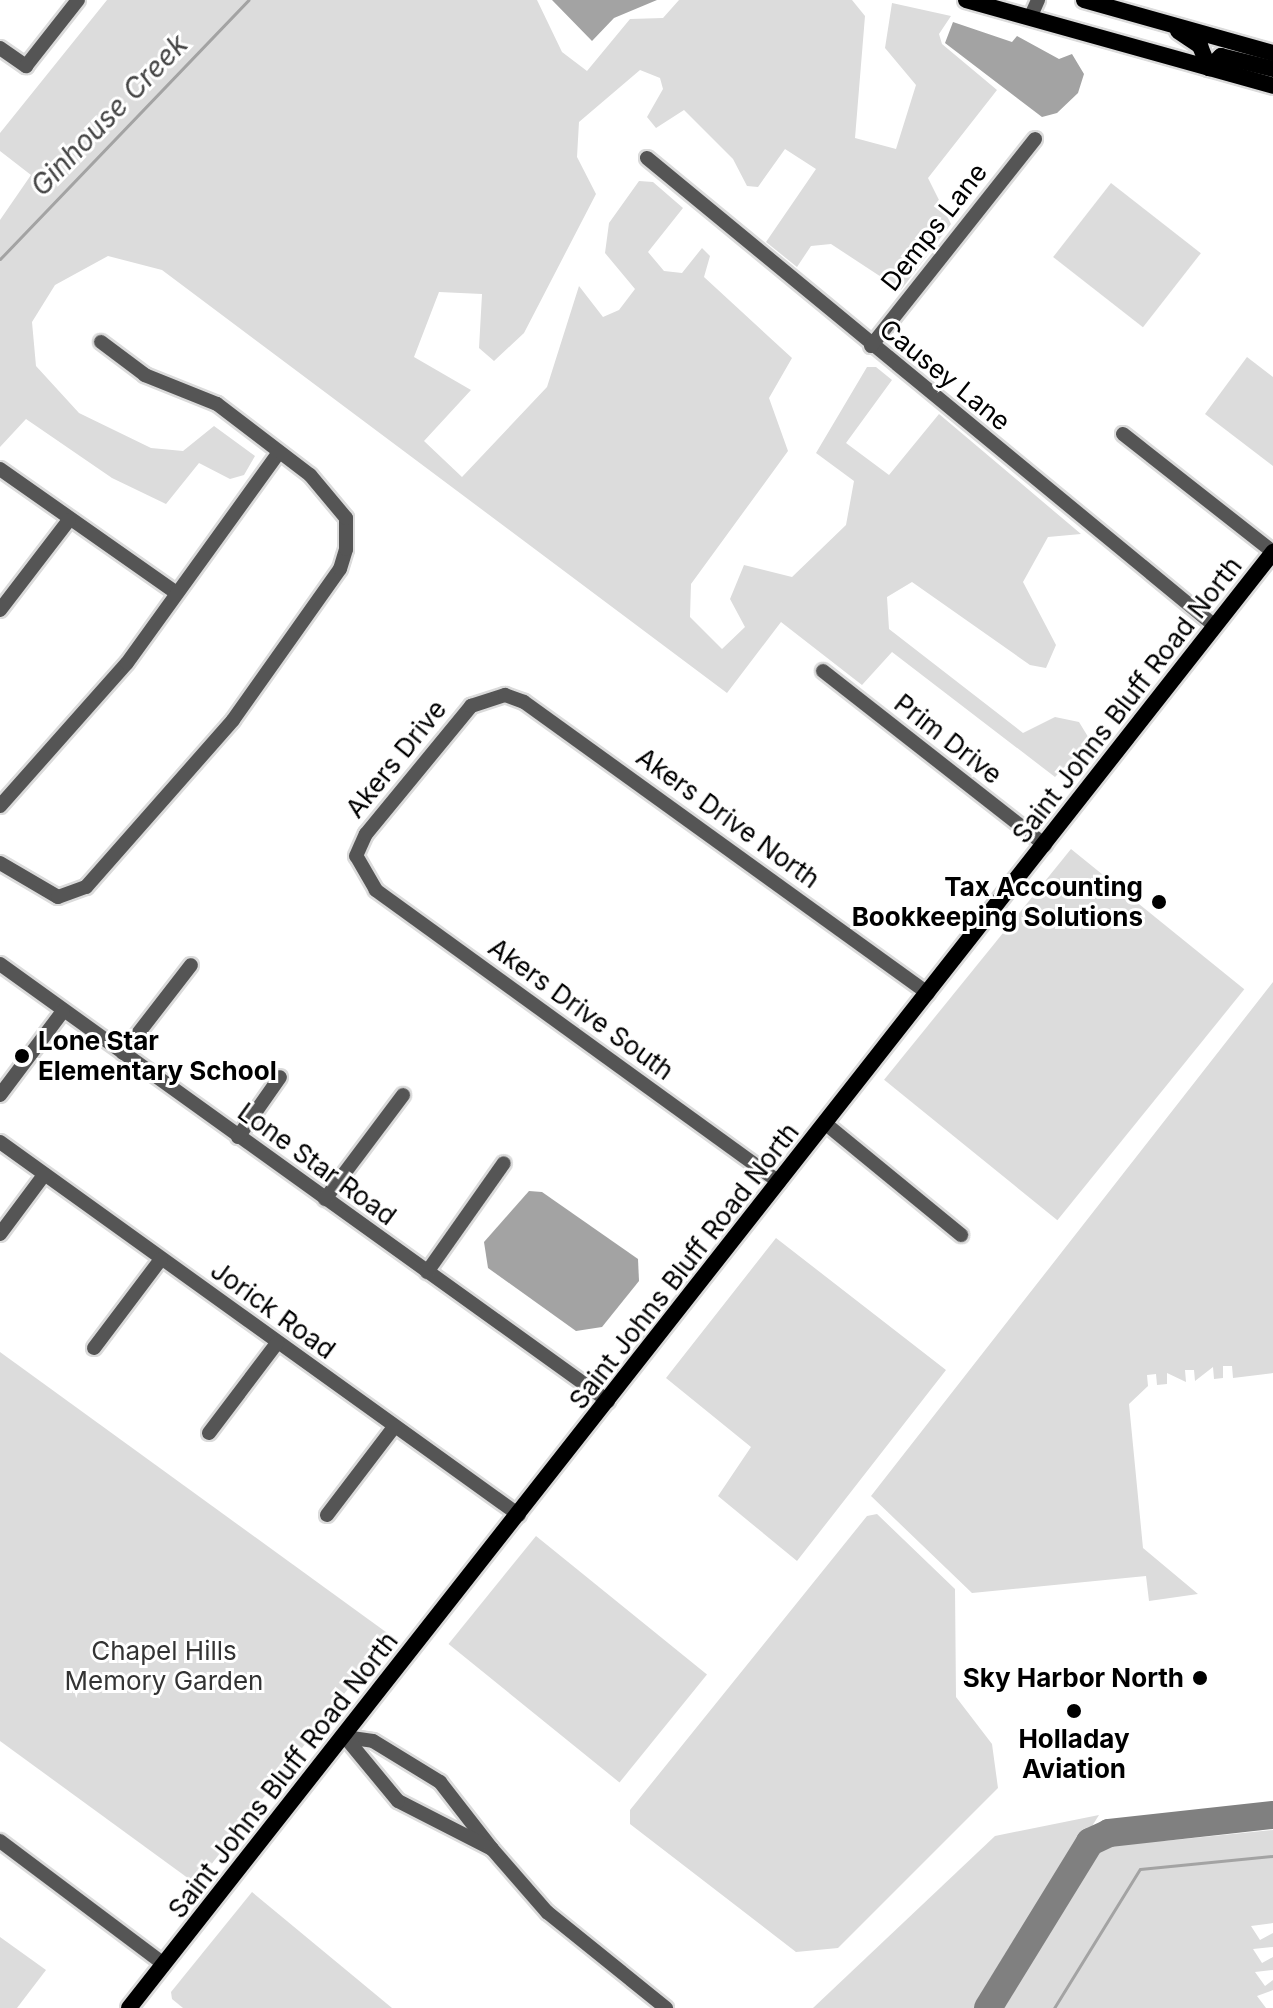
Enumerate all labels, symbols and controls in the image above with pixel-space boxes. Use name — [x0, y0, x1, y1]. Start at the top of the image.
water label: Ginhouse Creek — [24, 27, 194, 203]
street label: Demps Lane — [874, 157, 994, 297]
street label: Causey Lane — [873, 313, 1017, 437]
street label: Saint Johns Bluff Road North — [1006, 551, 1248, 849]
street label: Prim Drive — [888, 687, 1008, 791]
street label: Akers Drive — [339, 694, 453, 824]
street label: Akers Drive North — [630, 741, 826, 895]
place label: Tax Accounting Bookkeeping Solutions — [852, 871, 1143, 932]
marker: Tax Accounting Bookkeeping Solutions — [1150, 893, 1168, 911]
street label: Akers Drive South — [482, 931, 680, 1087]
place label: Lone Star Elementary School — [38, 1025, 277, 1086]
marker: Lone Star Elementary School — [13, 1047, 31, 1065]
street label: Lone Star Road — [232, 1096, 402, 1232]
street label: Saint Johns Bluff Road North — [563, 1117, 805, 1415]
street label: Jorick Road — [205, 1254, 341, 1366]
street label: Saint Johns Bluff Road North — [162, 1626, 404, 1924]
park label: Chapel Hills Memory Garden — [65, 1635, 263, 1696]
place label: Sky Harbor North — [963, 1662, 1184, 1694]
marker: Sky Harbor North — [1191, 1669, 1209, 1687]
marker: Holladay Aviation — [1065, 1702, 1083, 1720]
place label: Holladay Aviation — [1018, 1723, 1130, 1784]

